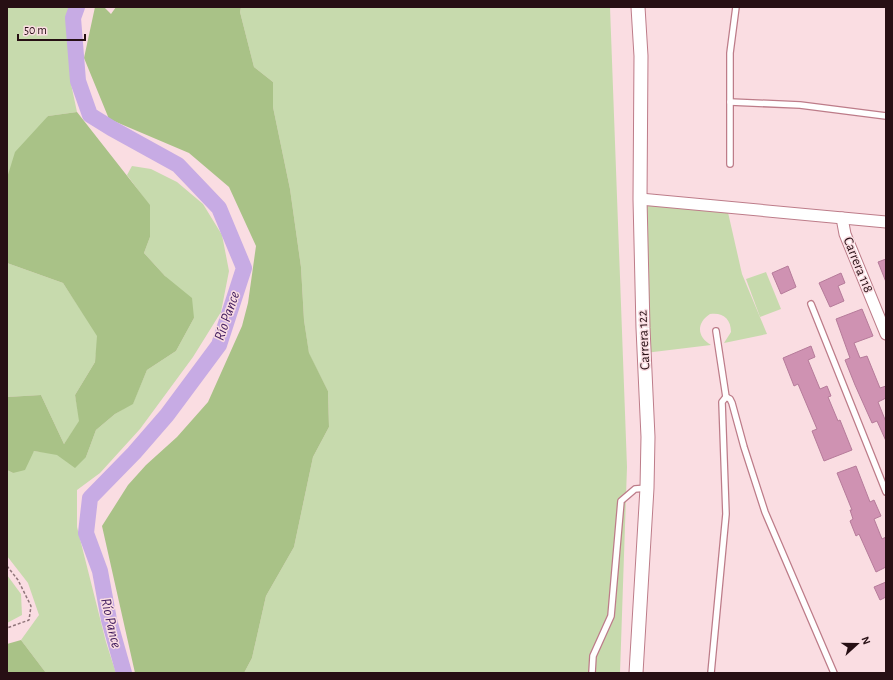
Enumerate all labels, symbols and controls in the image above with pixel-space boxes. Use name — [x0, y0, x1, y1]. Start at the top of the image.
scale bar — [18, 16, 85, 42]
text: 50 m — [24, 24, 47, 36]
street label: Carrera 118 — [841, 235, 875, 295]
water label: Río Pance — [212, 289, 242, 342]
street label: Carrera 122 — [635, 310, 653, 370]
water label: Río Pance — [98, 597, 124, 650]
north arrow — [837, 624, 877, 664]
text: N — [859, 635, 872, 646]

